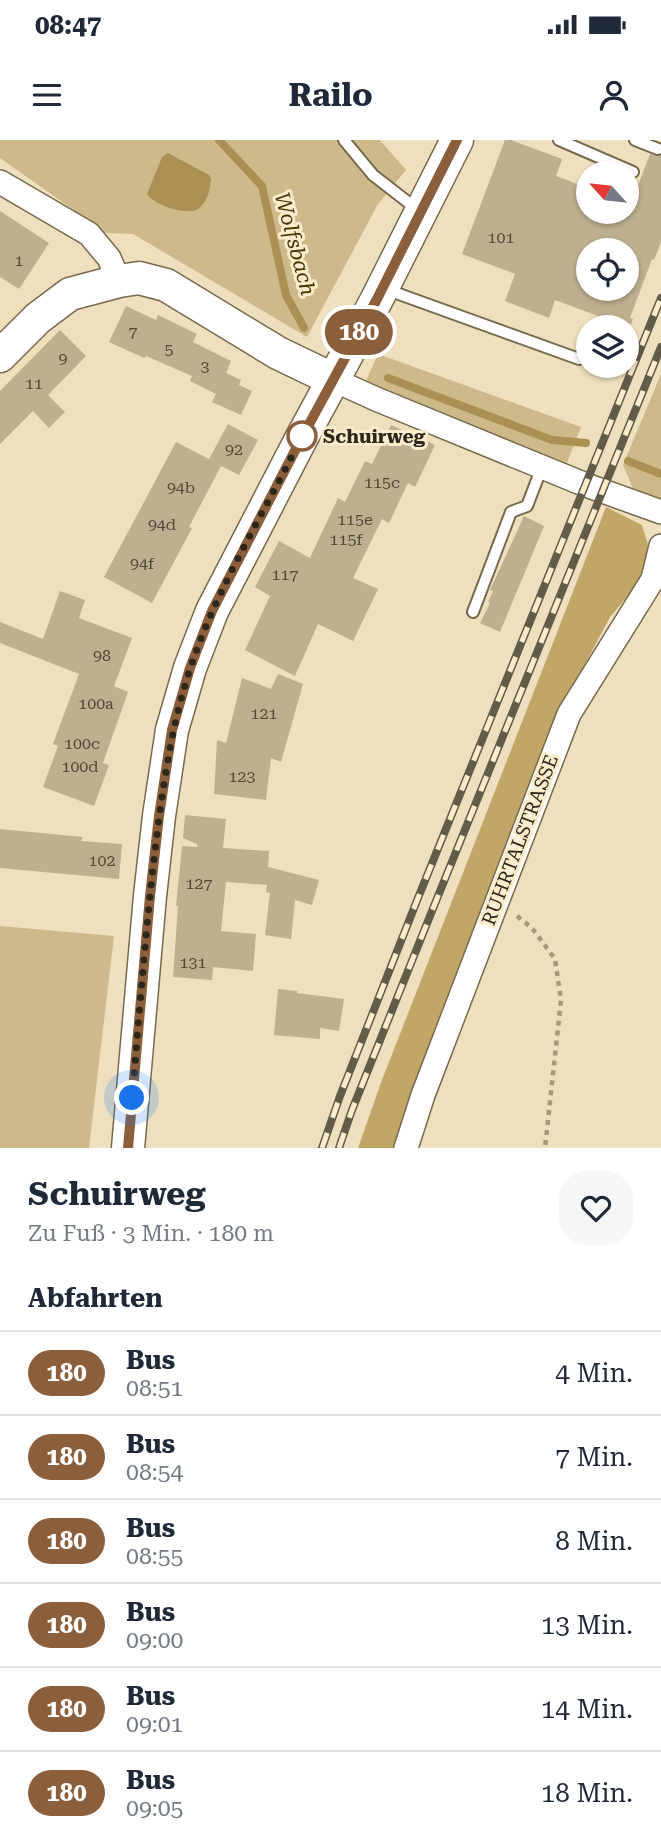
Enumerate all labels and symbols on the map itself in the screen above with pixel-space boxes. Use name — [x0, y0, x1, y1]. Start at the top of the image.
north arrow — [576, 161, 639, 224]
water label: Wolfsbach — [270, 190, 320, 298]
house number: 101 — [488, 228, 514, 247]
house number: 1 — [15, 251, 24, 270]
line badge: 180 — [319, 309, 399, 355]
house number: 7 — [129, 322, 138, 341]
house number: 5 — [165, 340, 174, 359]
house number: 9 — [59, 349, 68, 368]
house number: 3 — [201, 357, 210, 376]
house number: 11 — [25, 374, 43, 393]
marker: Schuirweg — [287, 421, 317, 451]
place label: Schuirweg — [323, 425, 426, 448]
house number: 92 — [225, 440, 243, 459]
house number: 115c — [364, 473, 400, 492]
house number: 94b — [167, 478, 195, 497]
house number: 115e — [337, 510, 373, 529]
house number: 94d — [148, 515, 176, 534]
house number: 115f — [329, 530, 363, 549]
house number: 94f — [130, 554, 155, 573]
house number: 117 — [272, 565, 298, 584]
house number: 98 — [93, 646, 111, 665]
house number: 100a — [78, 694, 114, 713]
house number: 121 — [251, 704, 277, 723]
house number: 100c — [64, 734, 100, 753]
street label: RUHRTALSTRASSE — [477, 751, 563, 929]
house number: 100d — [61, 757, 99, 776]
house number: 123 — [229, 767, 255, 786]
house number: 102 — [89, 851, 115, 870]
house number: 127 — [186, 874, 212, 893]
house number: 131 — [180, 953, 206, 972]
your location — [114, 1080, 149, 1115]

